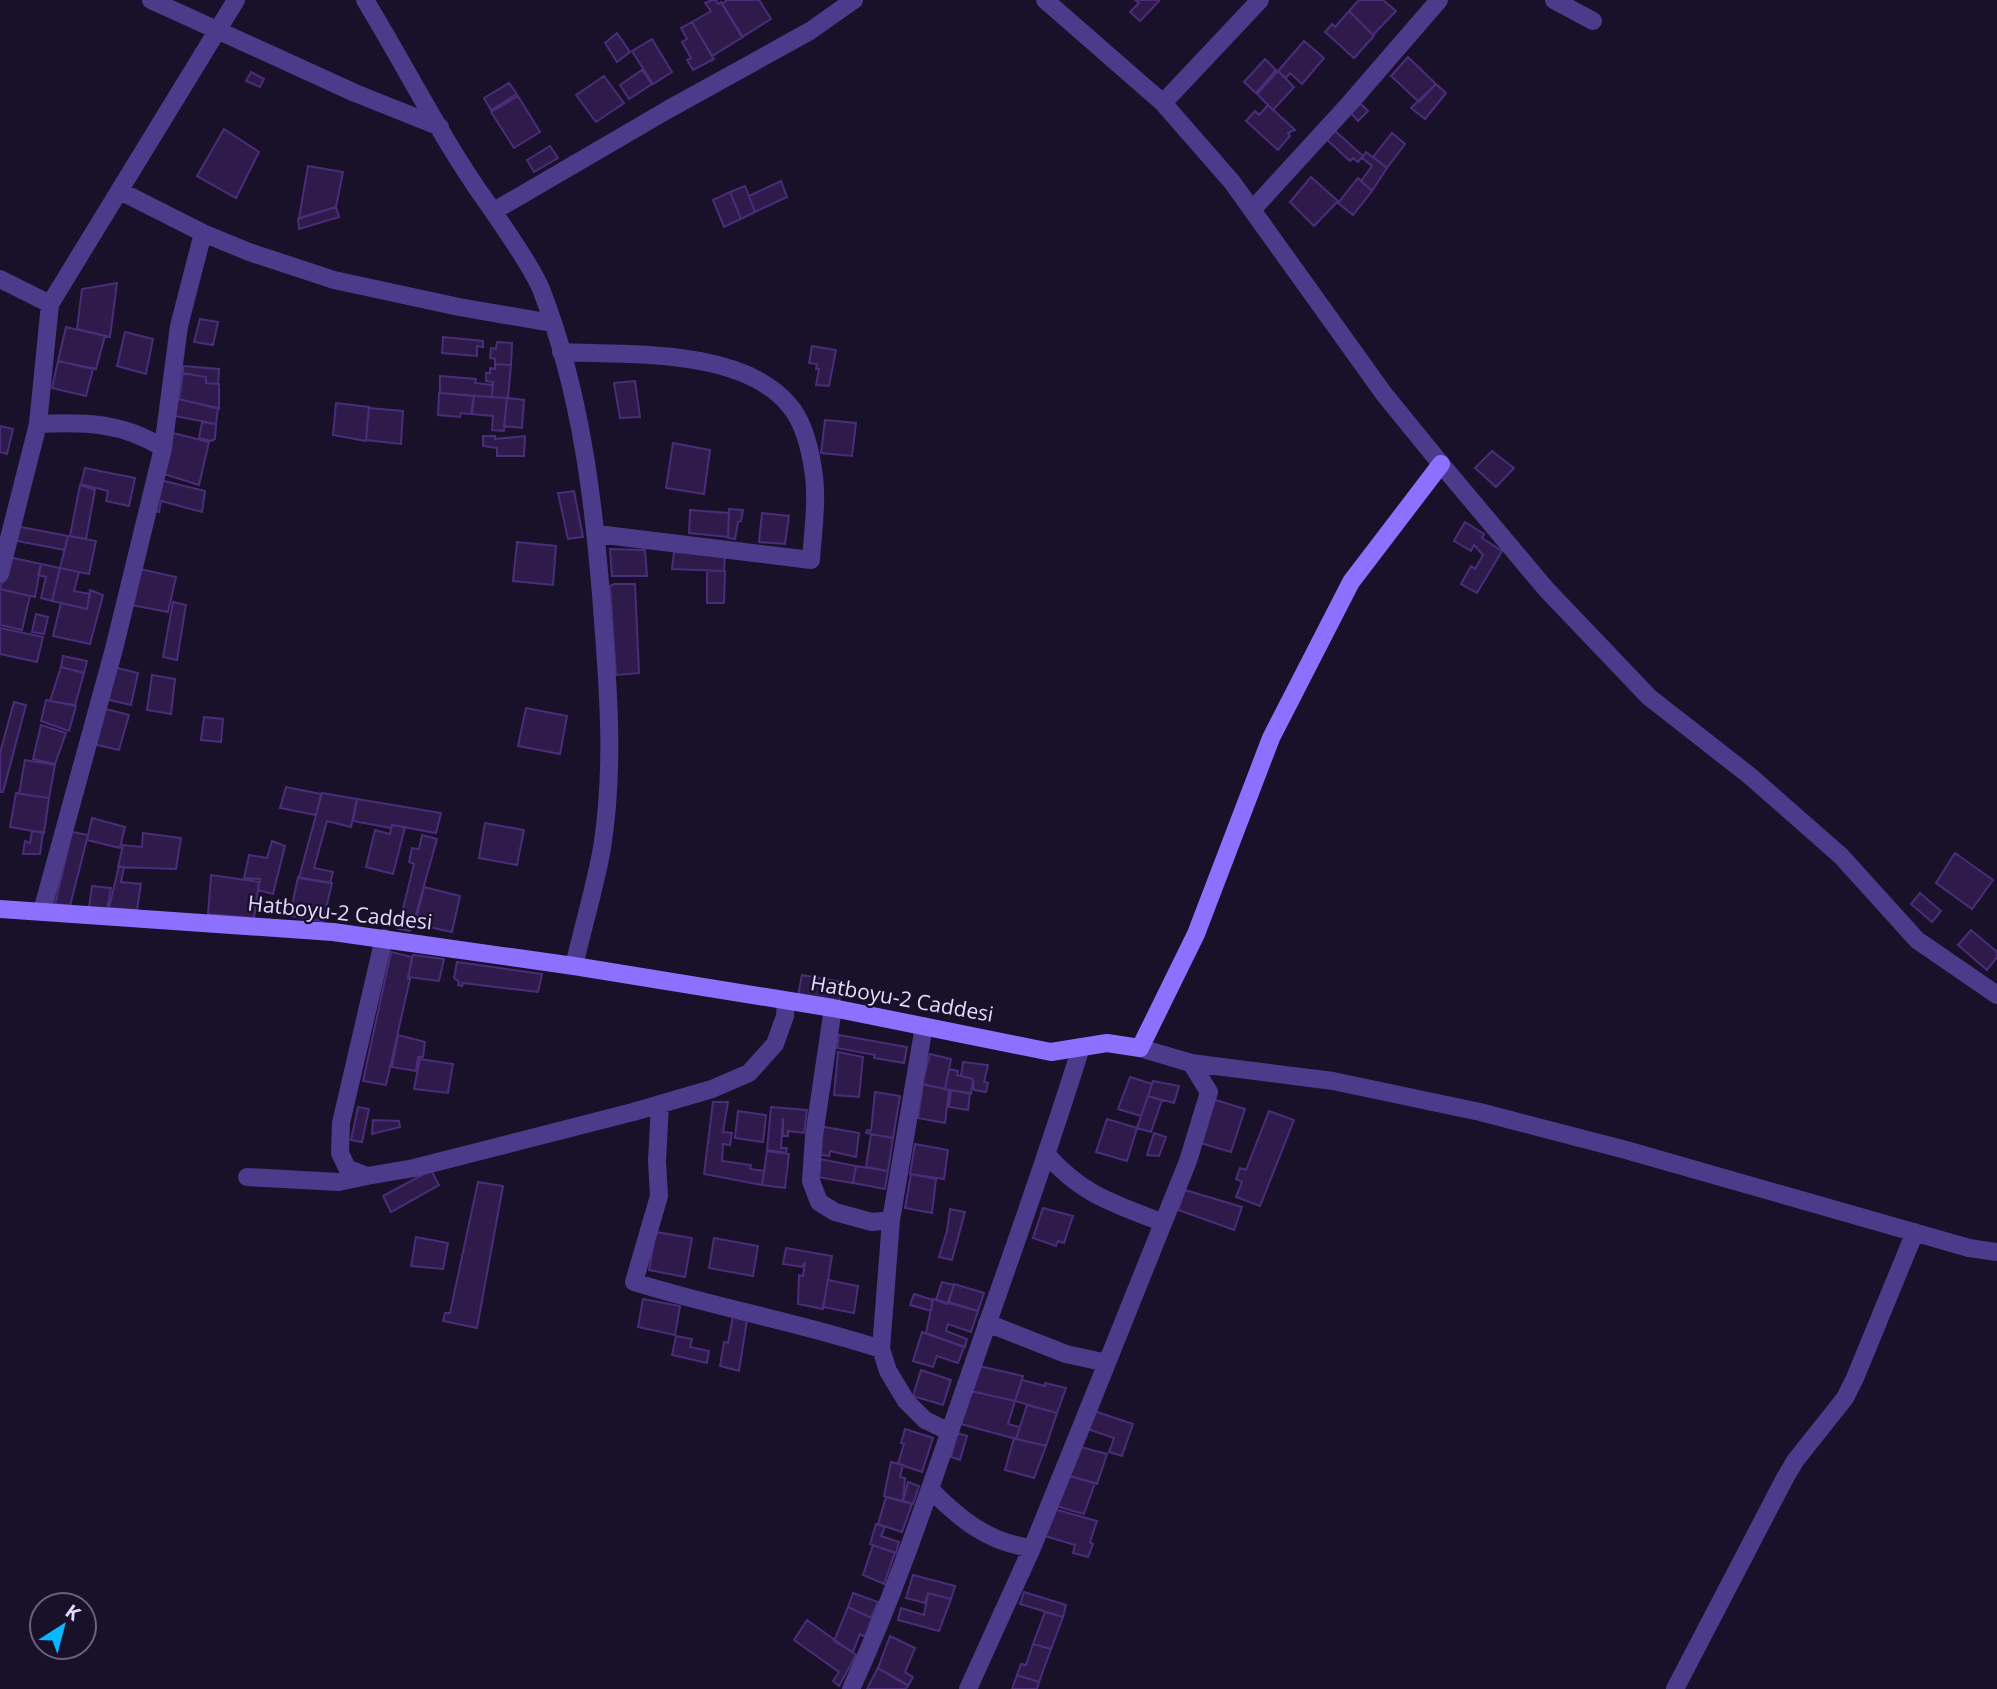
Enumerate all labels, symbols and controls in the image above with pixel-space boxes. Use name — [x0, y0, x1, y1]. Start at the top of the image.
street label: Hatboyu-2 Caddesi — [246, 888, 434, 936]
street label: Hatboyu-2 Caddesi — [808, 968, 996, 1028]
north arrow — [28, 1591, 98, 1661]
text: K — [60, 1598, 86, 1627]

